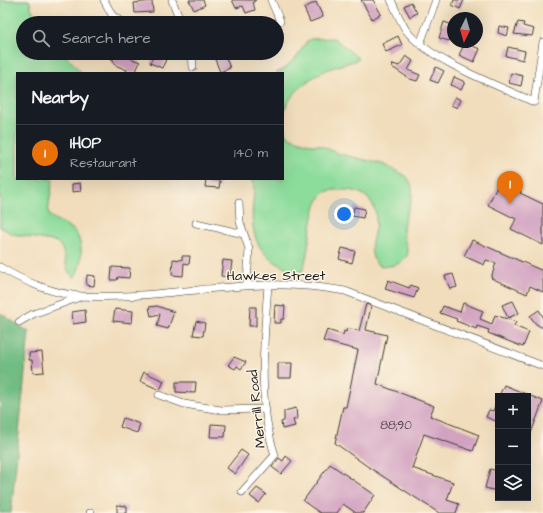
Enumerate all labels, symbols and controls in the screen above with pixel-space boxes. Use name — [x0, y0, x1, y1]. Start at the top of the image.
north arrow — [447, 12, 483, 48]
search box — [16, 16, 284, 60]
icon: search — [30, 27, 52, 49]
text: Search here — [62, 28, 151, 49]
text: Nearby — [32, 86, 89, 110]
text: IHOP — [70, 133, 101, 154]
text: 1 — [44, 144, 46, 162]
text: 140 m — [234, 144, 268, 162]
text: Restaurant — [70, 154, 137, 172]
pin: 1 — [497, 171, 523, 204]
your location — [334, 204, 354, 224]
street label: Hawkes Street — [227, 266, 326, 286]
street label: Merrill Road — [243, 369, 271, 449]
map controls — [495, 393, 531, 501]
button: + — [495, 393, 531, 429]
house number: 88;90 — [380, 417, 412, 434]
button: − — [495, 429, 531, 465]
button: layers — [495, 465, 531, 501]

